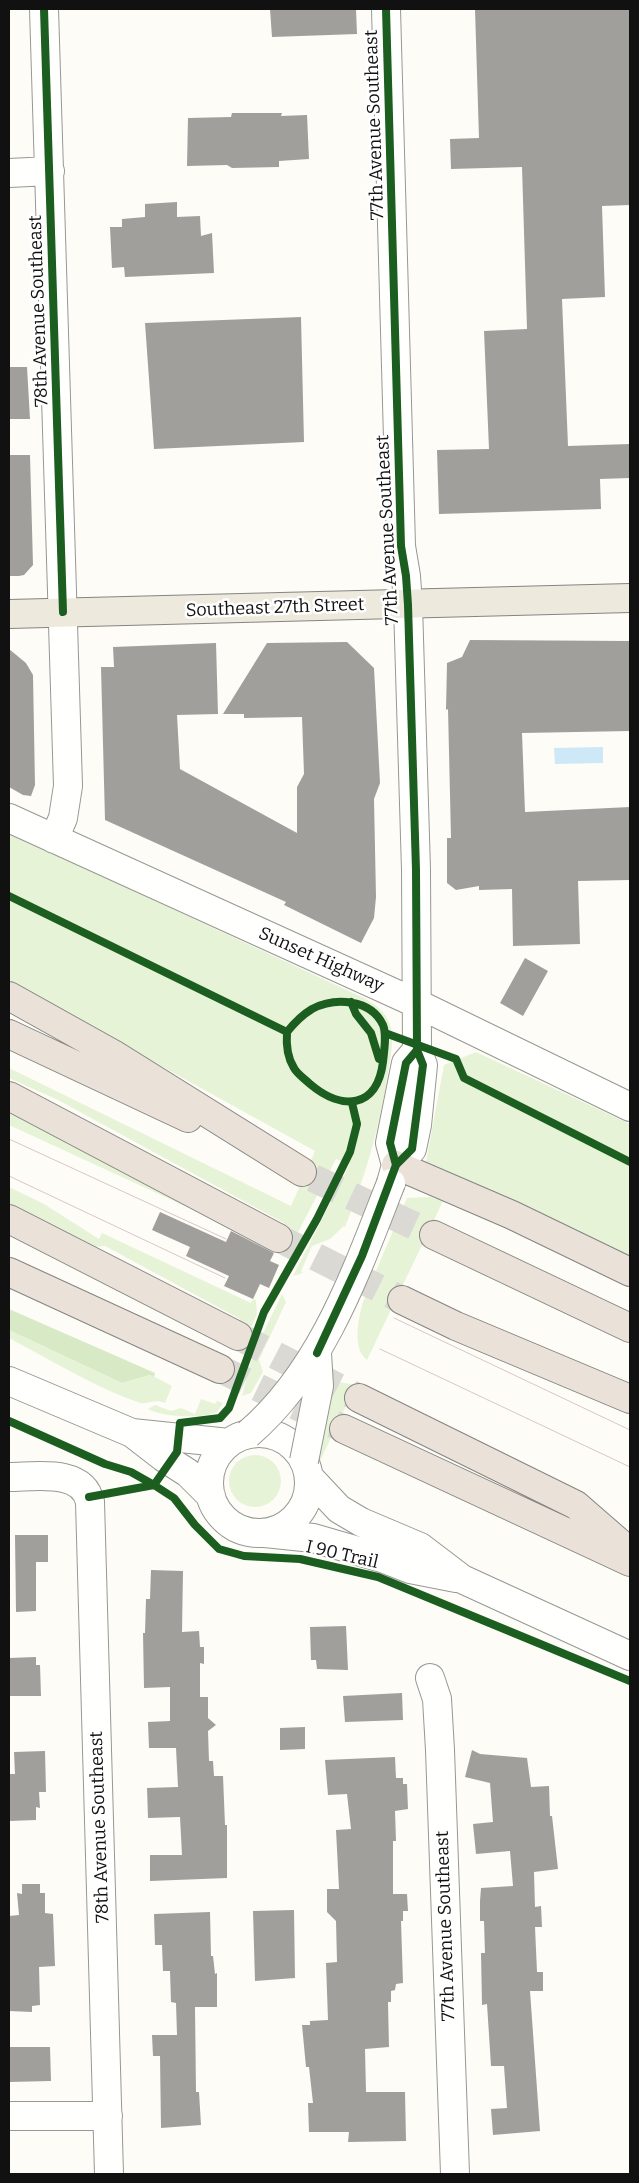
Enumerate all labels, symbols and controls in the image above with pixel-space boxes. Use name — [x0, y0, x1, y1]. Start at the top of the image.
street label: 77th Avenue Southeast — [361, 29, 389, 221]
street label: 78th Avenue Southeast — [25, 215, 53, 407]
street label: 77th Avenue Southeast — [372, 434, 404, 626]
street label: Southeast 27th Street — [185, 594, 365, 622]
street label: Sunset Highway — [255, 923, 387, 997]
street label: I 90 Trail — [304, 1536, 380, 1574]
street label: 78th Avenue Southeast — [86, 1731, 114, 1923]
street label: 77th Avenue Southeast — [432, 1830, 460, 2022]

